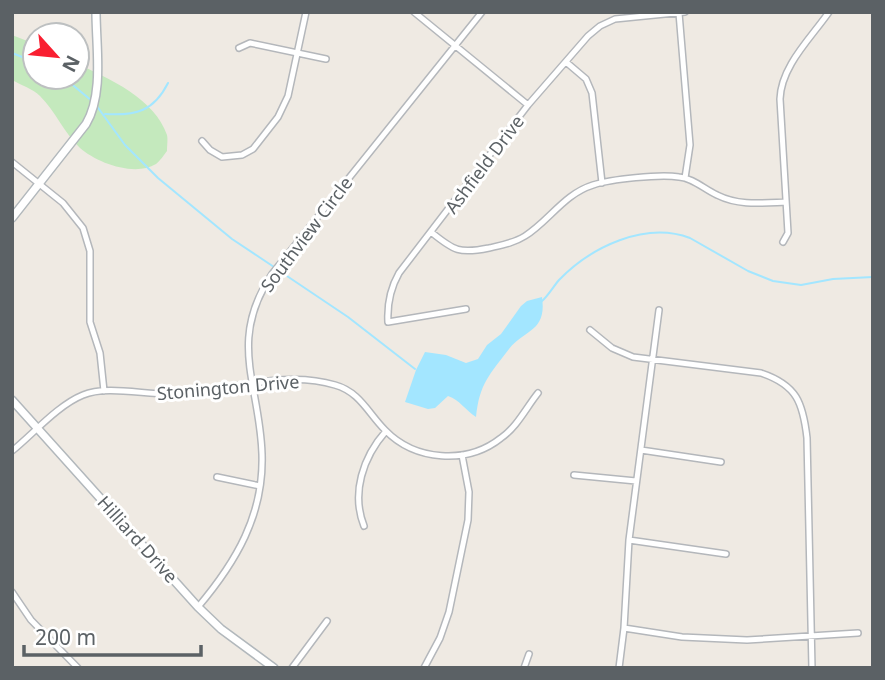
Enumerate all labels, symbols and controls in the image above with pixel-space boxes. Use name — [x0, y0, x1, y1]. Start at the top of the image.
north arrow — [21, 21, 91, 91]
text: N — [56, 51, 86, 77]
street label: Ashfield Drive — [439, 110, 529, 218]
street label: Southview Circle — [255, 171, 357, 297]
street label: Stonington Drive — [156, 369, 300, 405]
street label: Hilliard Drive — [92, 490, 184, 588]
scale bar — [24, 614, 201, 658]
text: 200 m — [35, 623, 96, 651]

